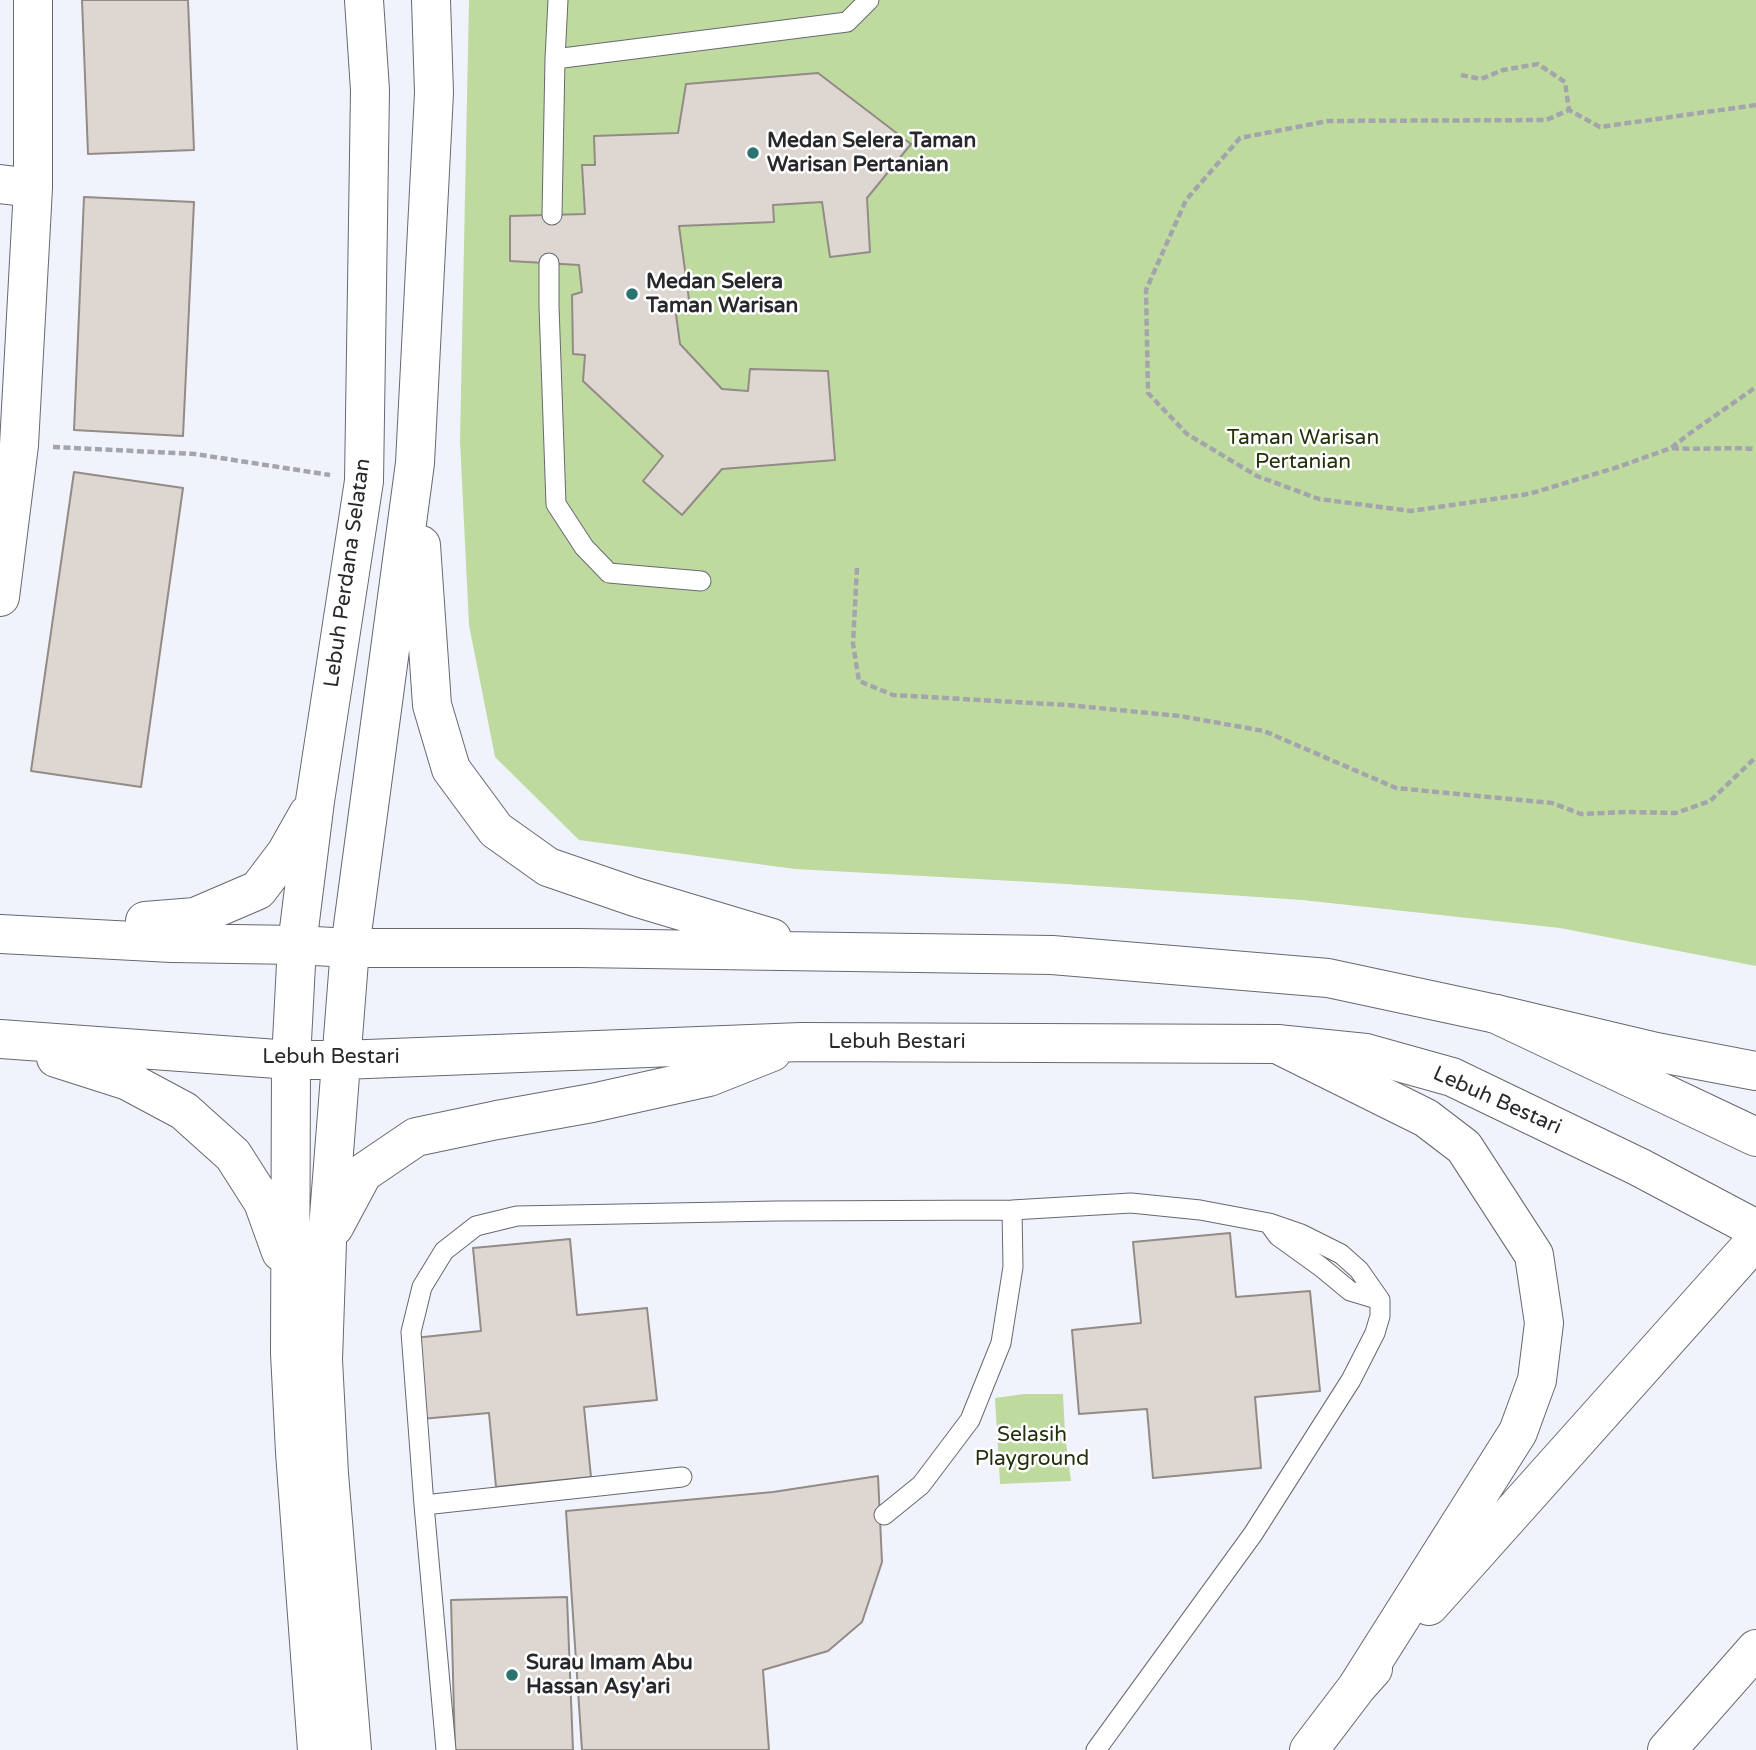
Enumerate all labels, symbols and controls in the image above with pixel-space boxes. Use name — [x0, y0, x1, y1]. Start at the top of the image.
place label: Medan Selera Taman Warisan Pertanian — [767, 128, 976, 178]
marker: Medan Selera Taman Warisan Pertanian — [745, 145, 761, 161]
place label: Medan Selera Taman Warisan — [646, 269, 798, 319]
marker: Medan Selera Taman Warisan — [624, 286, 640, 302]
park label: Taman Warisan Pertanian — [1227, 425, 1379, 475]
street label: Lebuh Perdana Selatan — [319, 457, 377, 689]
street label: Lebuh Bestari — [828, 1029, 966, 1055]
street label: Lebuh Bestari — [262, 1044, 400, 1070]
street label: Lebuh Bestari — [1429, 1061, 1565, 1141]
park label: Selasih Playground — [975, 1422, 1089, 1472]
place label: Surau Imam Abu Hassan Asy'ari — [526, 1650, 693, 1700]
marker: Surau Imam Abu Hassan Asy'ari — [504, 1667, 520, 1683]

